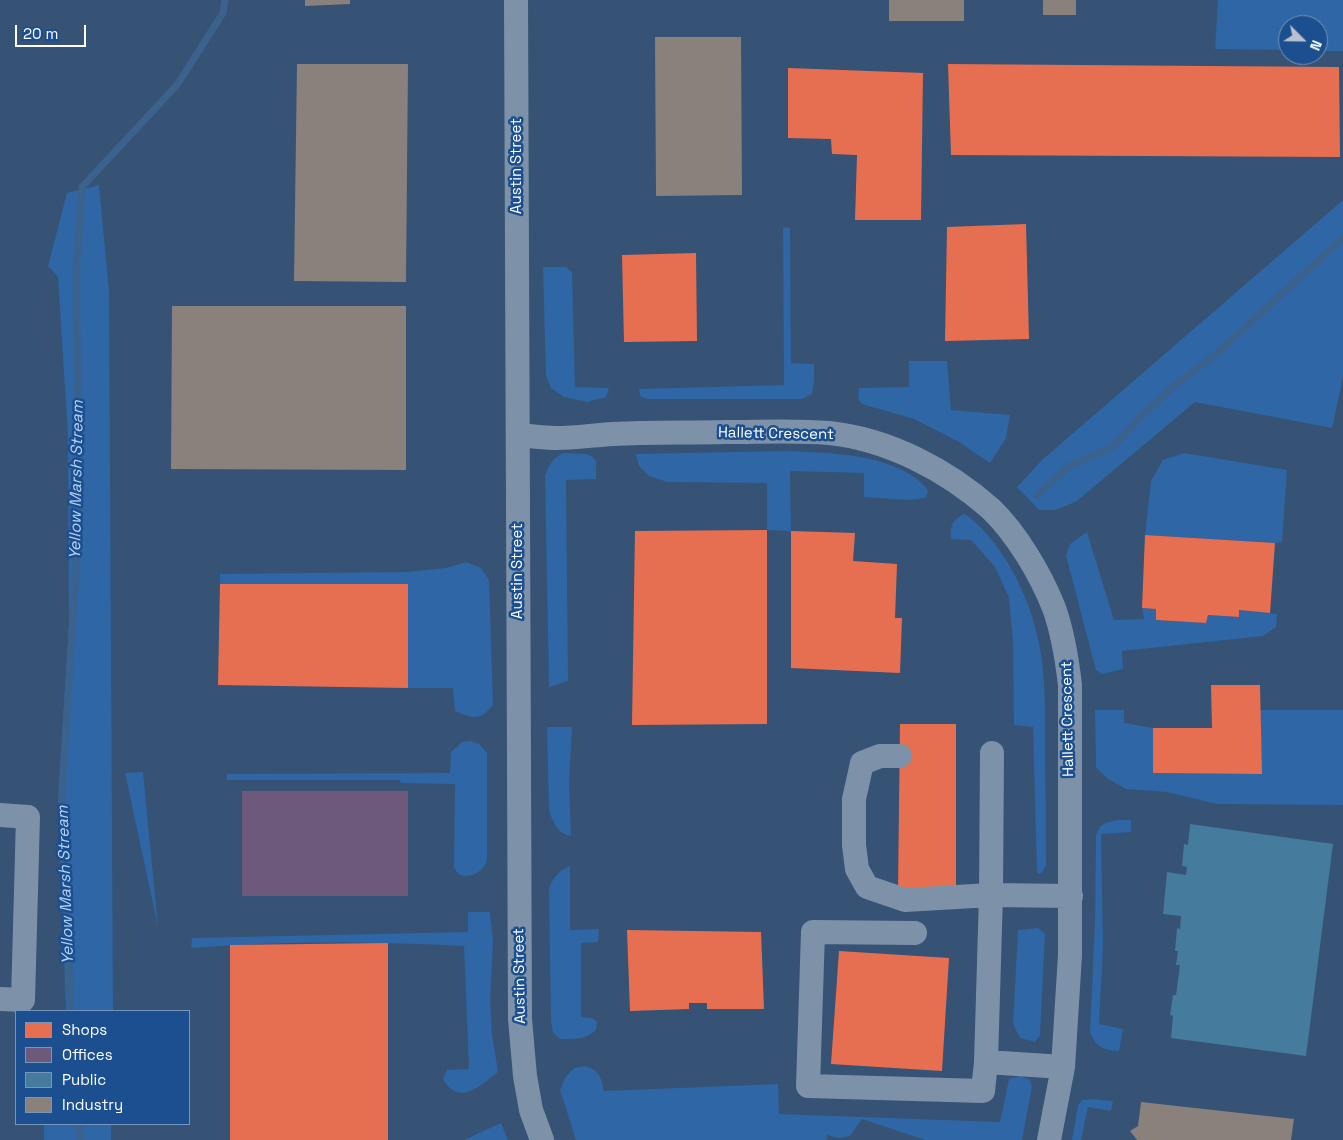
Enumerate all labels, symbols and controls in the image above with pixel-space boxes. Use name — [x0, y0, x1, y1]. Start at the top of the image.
scale bar — [18, 15, 89, 47]
north arrow — [1278, 15, 1328, 65]
text: 20 m — [23, 24, 58, 43]
text: N — [1306, 38, 1326, 53]
street label: Austin Street — [508, 118, 526, 214]
water label: Yellow Marsh Stream — [66, 400, 88, 560]
street label: Hallett Crescent — [718, 424, 834, 444]
street label: Austin Street — [509, 523, 527, 619]
street label: Hallett Crescent — [1058, 661, 1078, 777]
water label: Yellow Marsh Stream — [54, 805, 78, 965]
street label: Austin Street — [510, 928, 530, 1024]
legend — [15, 1010, 190, 1125]
text: Shops — [62, 1020, 107, 1039]
text: Offices — [62, 1045, 113, 1064]
text: Public — [62, 1070, 106, 1089]
text: Industry — [62, 1095, 123, 1114]

